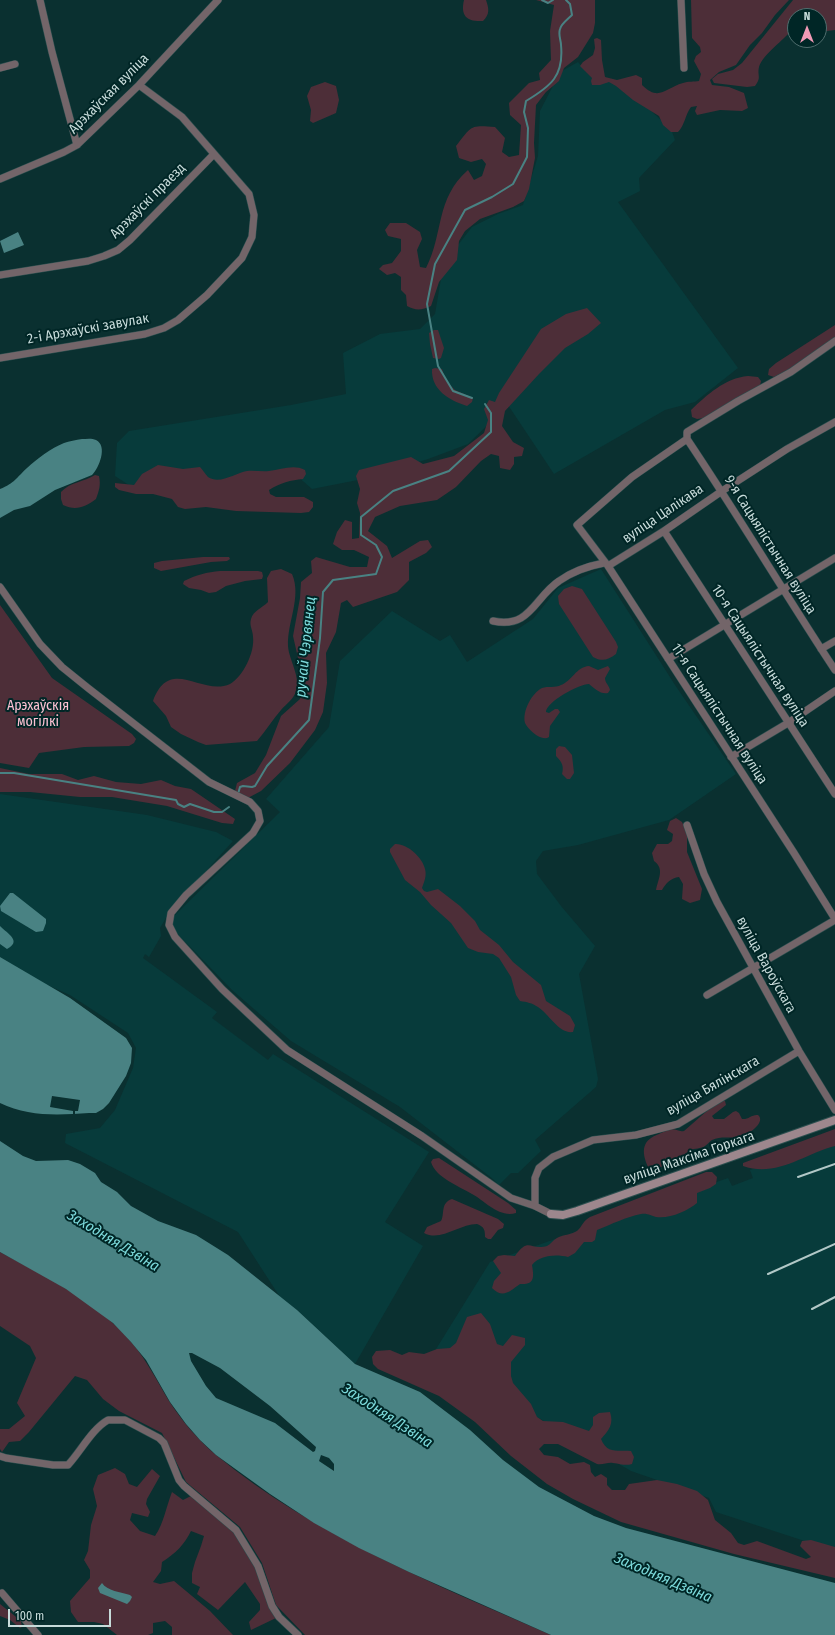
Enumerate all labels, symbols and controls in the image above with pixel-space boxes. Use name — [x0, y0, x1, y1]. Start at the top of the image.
north arrow — [787, 8, 827, 48]
text: N — [804, 10, 810, 23]
street label: Арэхаўская вуліца — [65, 50, 153, 138]
street label: Арэхаўскі праезд — [107, 160, 189, 242]
street label: 2-і Арэхаўскі завулак — [26, 310, 150, 348]
street label: 9-я Сацыялістычная вуліца — [720, 472, 820, 618]
street label: вуліца Цалікава — [619, 481, 707, 547]
street label: 10-я Сацыялістычная вуліца — [708, 582, 812, 730]
water label: ручай Чэрвянец — [292, 596, 320, 698]
street label: 11-я Сацыялістычная вуліца — [667, 640, 771, 788]
park label: Арэхаўскія могілкі — [7, 698, 69, 730]
street label: вуліца Вароўскага — [733, 914, 799, 1016]
street label: вуліца Бялінскага — [663, 1053, 763, 1119]
street label: вуліца Максіма Горкага — [621, 1128, 757, 1188]
water label: Заходняя Дзвіна — [64, 1206, 162, 1276]
water label: Заходняя Дзвіна — [338, 1380, 436, 1452]
water label: Заходняя Дзвіна — [611, 1549, 715, 1607]
scale bar — [10, 1601, 113, 1627]
text: 100 m — [15, 1609, 44, 1623]

